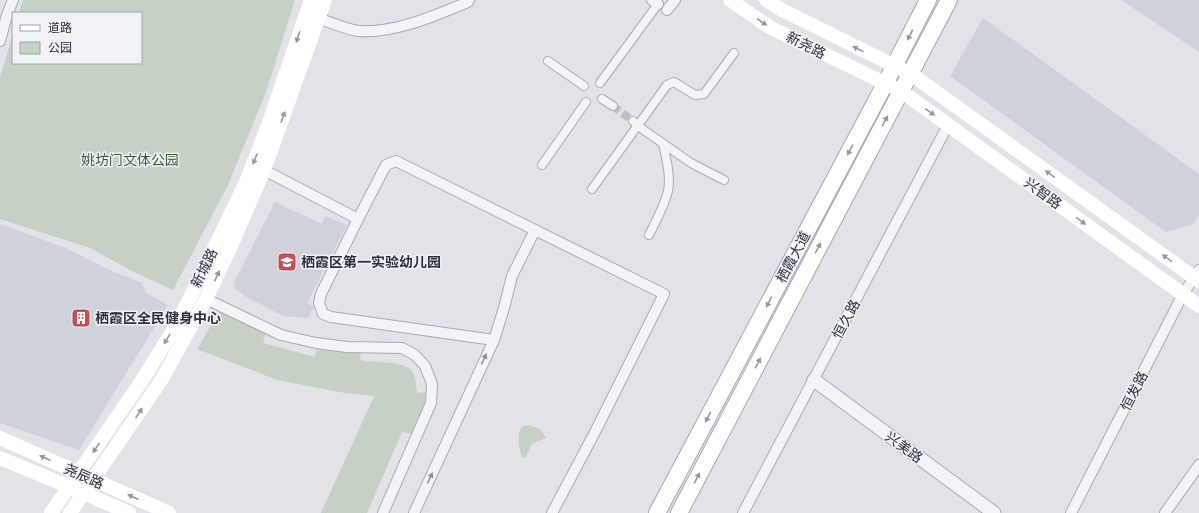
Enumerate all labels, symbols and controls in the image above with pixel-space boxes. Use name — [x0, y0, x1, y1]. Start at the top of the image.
legend — [12, 12, 142, 64]
one-way arrow — [756, 18, 768, 25]
text: 道路 — [48, 21, 72, 35]
street label: 新尧路 — [783, 28, 828, 63]
one-way arrow — [906, 29, 913, 40]
one-way arrow — [295, 31, 301, 43]
text: 公园 — [48, 41, 72, 55]
one-way arrow — [853, 46, 864, 52]
one-way arrow — [924, 108, 935, 116]
one-way arrow — [280, 111, 286, 123]
one-way arrow — [882, 115, 888, 127]
one-way arrow — [847, 144, 853, 156]
park label: 姚坊门文体公园 — [81, 152, 179, 169]
one-way arrow — [251, 154, 257, 166]
one-way arrow — [1045, 170, 1056, 178]
street label: 兴智路 — [1021, 174, 1065, 213]
one-way arrow — [1075, 216, 1086, 225]
street label: 栖霞大道 — [773, 229, 814, 286]
one-way arrow — [815, 243, 821, 254]
street label: 新城路 — [188, 246, 221, 291]
school or university icon: 栖霞区第一实验幼儿园 — [276, 251, 298, 273]
place label: 栖霞区第一实验幼儿园 — [301, 254, 441, 271]
one-way arrow — [1162, 254, 1173, 262]
one-way arrow — [214, 270, 220, 281]
one-way arrow — [766, 296, 773, 308]
street label: 恒久路 — [829, 297, 864, 342]
building icon: 栖霞区全民健身中心 — [70, 307, 92, 329]
place label: 栖霞区全民健身中心 — [95, 310, 221, 327]
one-way arrow — [164, 333, 171, 345]
one-way arrow — [481, 354, 487, 365]
one-way arrow — [754, 358, 761, 369]
street label: 恒发路 — [1117, 369, 1152, 414]
one-way arrow — [135, 408, 143, 418]
one-way arrow — [705, 411, 712, 423]
street label: 兴美路 — [882, 428, 926, 467]
one-way arrow — [92, 443, 100, 453]
one-way arrow — [39, 455, 51, 461]
street label: 尧辰路 — [61, 460, 106, 493]
one-way arrow — [427, 472, 433, 483]
one-way arrow — [694, 473, 700, 484]
one-way arrow — [127, 494, 139, 501]

